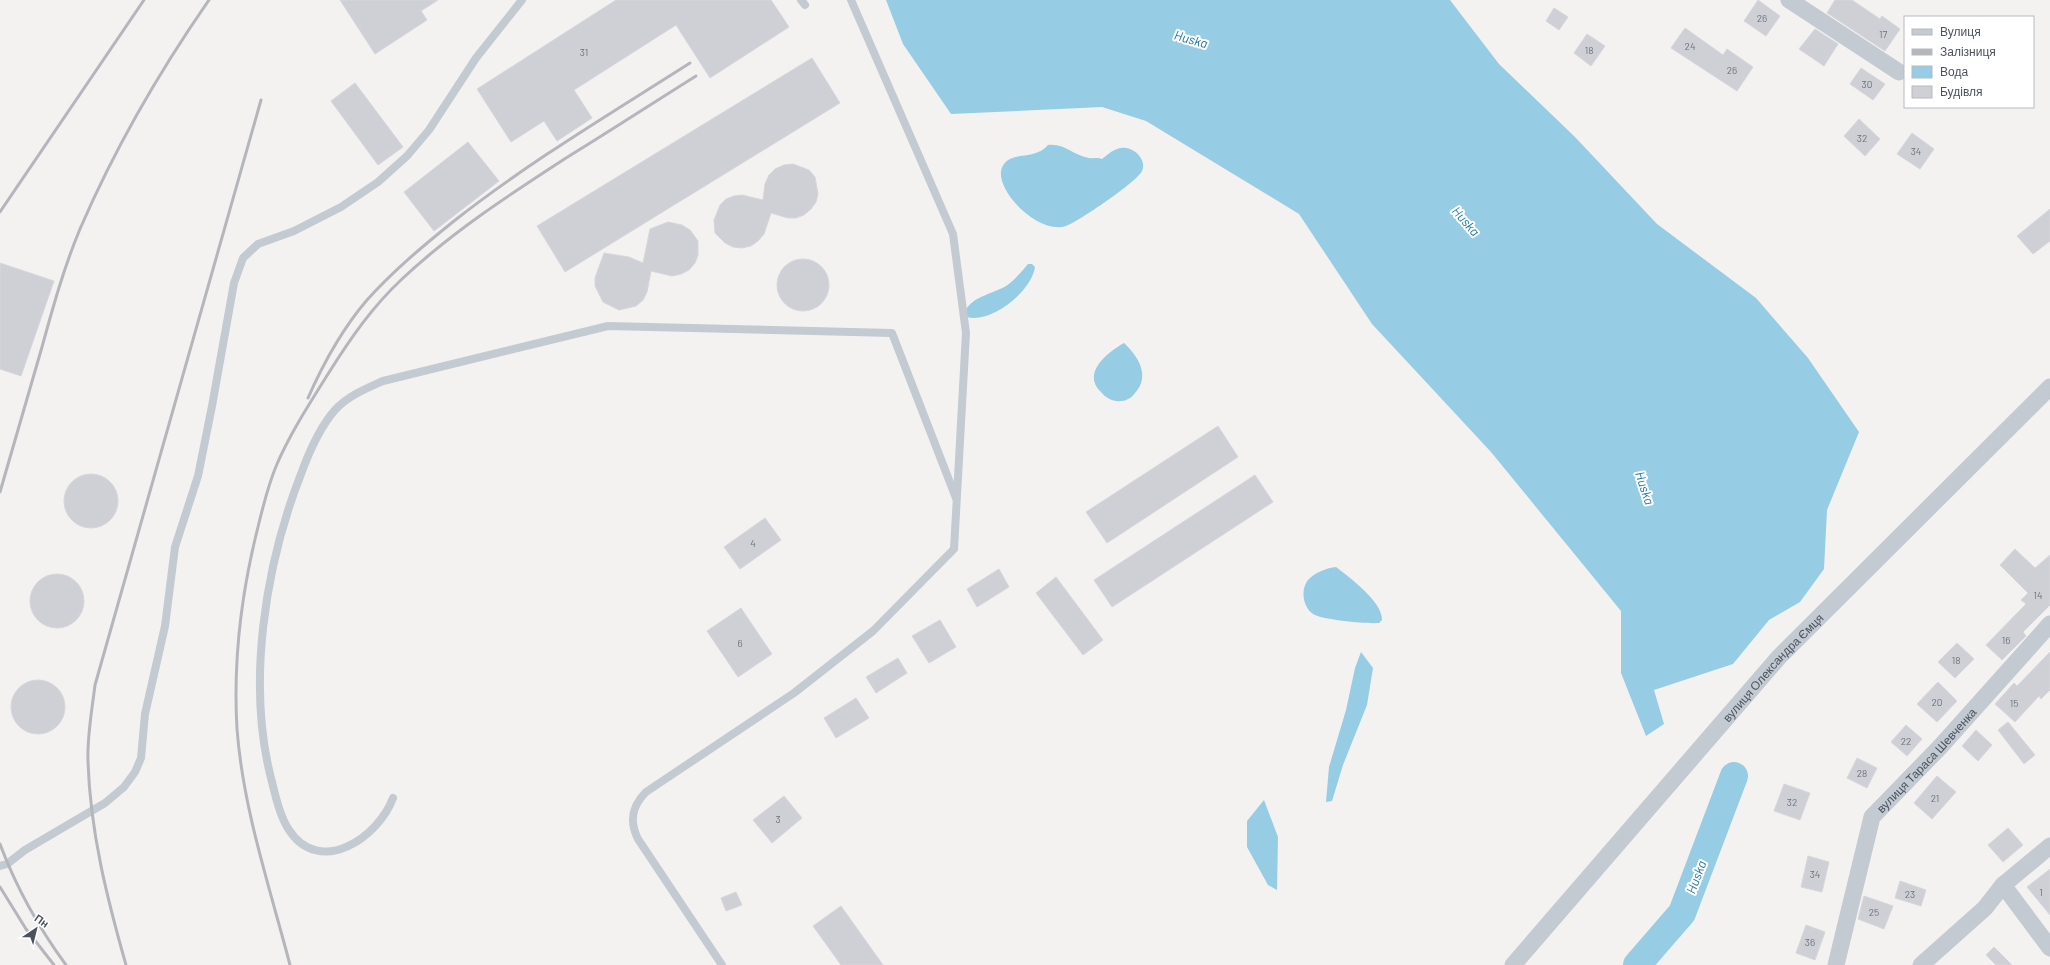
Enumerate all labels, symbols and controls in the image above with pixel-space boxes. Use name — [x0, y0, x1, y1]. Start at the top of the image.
house number: 26 — [1757, 12, 1767, 24]
legend — [1904, 16, 2034, 108]
text: Вулиця — [1940, 24, 1981, 39]
water label: Huska — [1172, 27, 1210, 51]
house number: 17 — [1879, 28, 1887, 40]
house number: 24 — [1685, 40, 1695, 52]
house number: 18 — [1585, 44, 1593, 56]
text: Залізниця — [1940, 44, 1996, 59]
house number: 31 — [580, 46, 588, 58]
house number: 26 — [1727, 64, 1737, 76]
text: Вода — [1940, 64, 1968, 79]
house number: 30 — [1862, 78, 1872, 90]
text: Будівля — [1940, 84, 1982, 99]
house number: 32 — [1857, 132, 1867, 144]
house number: 34 — [1911, 145, 1921, 157]
water label: Huska — [1449, 203, 1483, 239]
water label: Huska — [1632, 469, 1658, 507]
house number: 4 — [750, 537, 756, 549]
house number: 14 — [2033, 589, 2043, 601]
street label: вулиця Олександра Ємця — [1719, 610, 1826, 724]
house number: 16 — [2002, 634, 2010, 646]
house number: 6 — [737, 637, 743, 649]
house number: 18 — [1952, 654, 1960, 666]
house number: 20 — [1931, 696, 1943, 708]
house number: 15 — [2010, 697, 2018, 709]
street label: вулиця Тараса Шевченка — [1873, 705, 1979, 815]
house number: 22 — [1901, 735, 1911, 747]
house number: 28 — [1857, 767, 1867, 779]
house number: 21 — [1931, 792, 1939, 804]
house number: 32 — [1787, 796, 1797, 808]
house number: 3 — [775, 813, 781, 825]
water label: Huska — [1682, 858, 1710, 896]
house number: 34 — [1810, 868, 1820, 880]
house number: 1 — [2039, 886, 2043, 898]
house number: 23 — [1905, 888, 1915, 900]
house number: 25 — [1869, 906, 1879, 918]
north arrow — [16, 909, 56, 949]
text: Пн — [32, 911, 52, 930]
house number: 36 — [1805, 936, 1815, 948]

